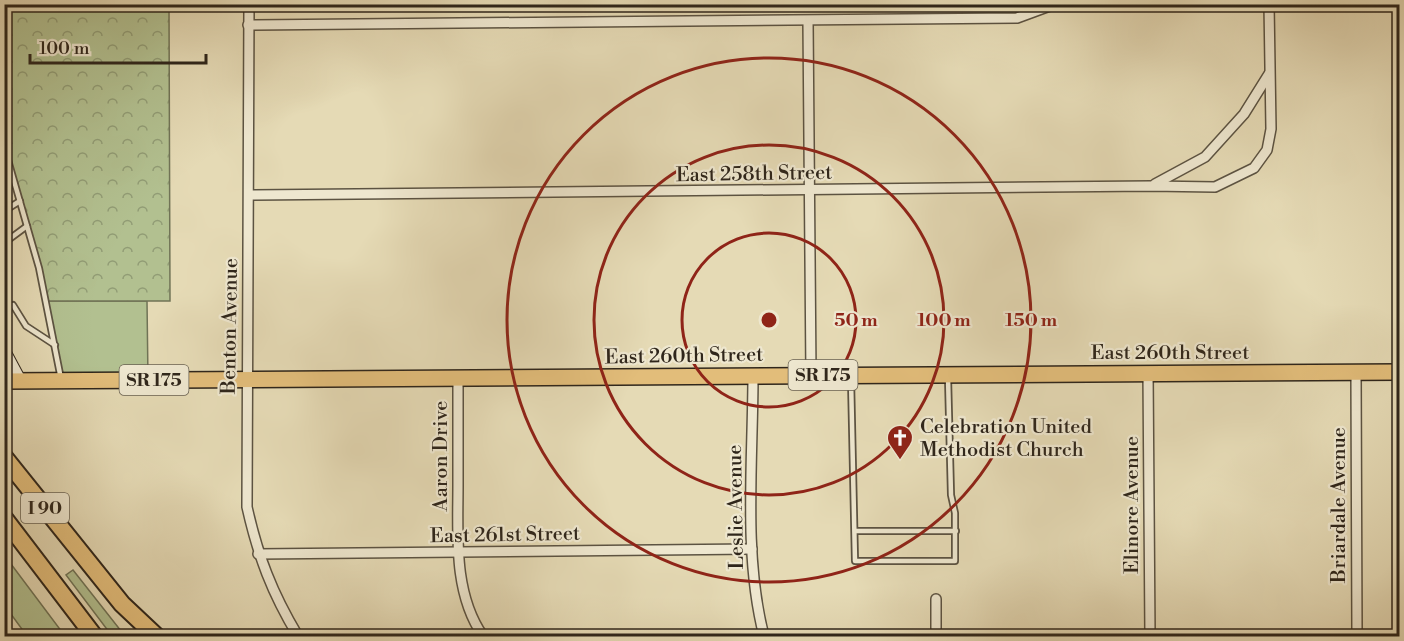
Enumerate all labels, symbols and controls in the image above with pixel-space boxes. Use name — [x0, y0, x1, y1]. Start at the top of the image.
scale bar — [30, 27, 206, 65]
text: 100 m — [39, 37, 90, 60]
street label: East 258th Street — [676, 161, 832, 188]
street label: Benton Avenue — [217, 258, 244, 395]
text: 50 m — [834, 309, 878, 332]
text: 100 m — [917, 309, 971, 332]
text: 150 m — [1005, 309, 1058, 332]
centre of rings — [759, 310, 779, 330]
street label: East 260th Street — [1091, 341, 1249, 366]
street label: East 260th Street — [605, 343, 763, 370]
road number: SR 175 — [788, 360, 858, 390]
road number: SR 175 — [120, 365, 188, 395]
street label: Aaron Drive — [429, 401, 454, 512]
place label: Celebration United Methodist Church — [920, 415, 1092, 463]
church icon: Celebration United Methodist Church — [885, 423, 915, 461]
street label: Briardale Avenue — [1327, 427, 1352, 584]
street label: Elinore Avenue — [1120, 436, 1145, 574]
street label: Leslie Avenue — [723, 444, 750, 570]
road number: I 90 — [21, 493, 69, 523]
street label: East 261st Street — [430, 522, 580, 549]

